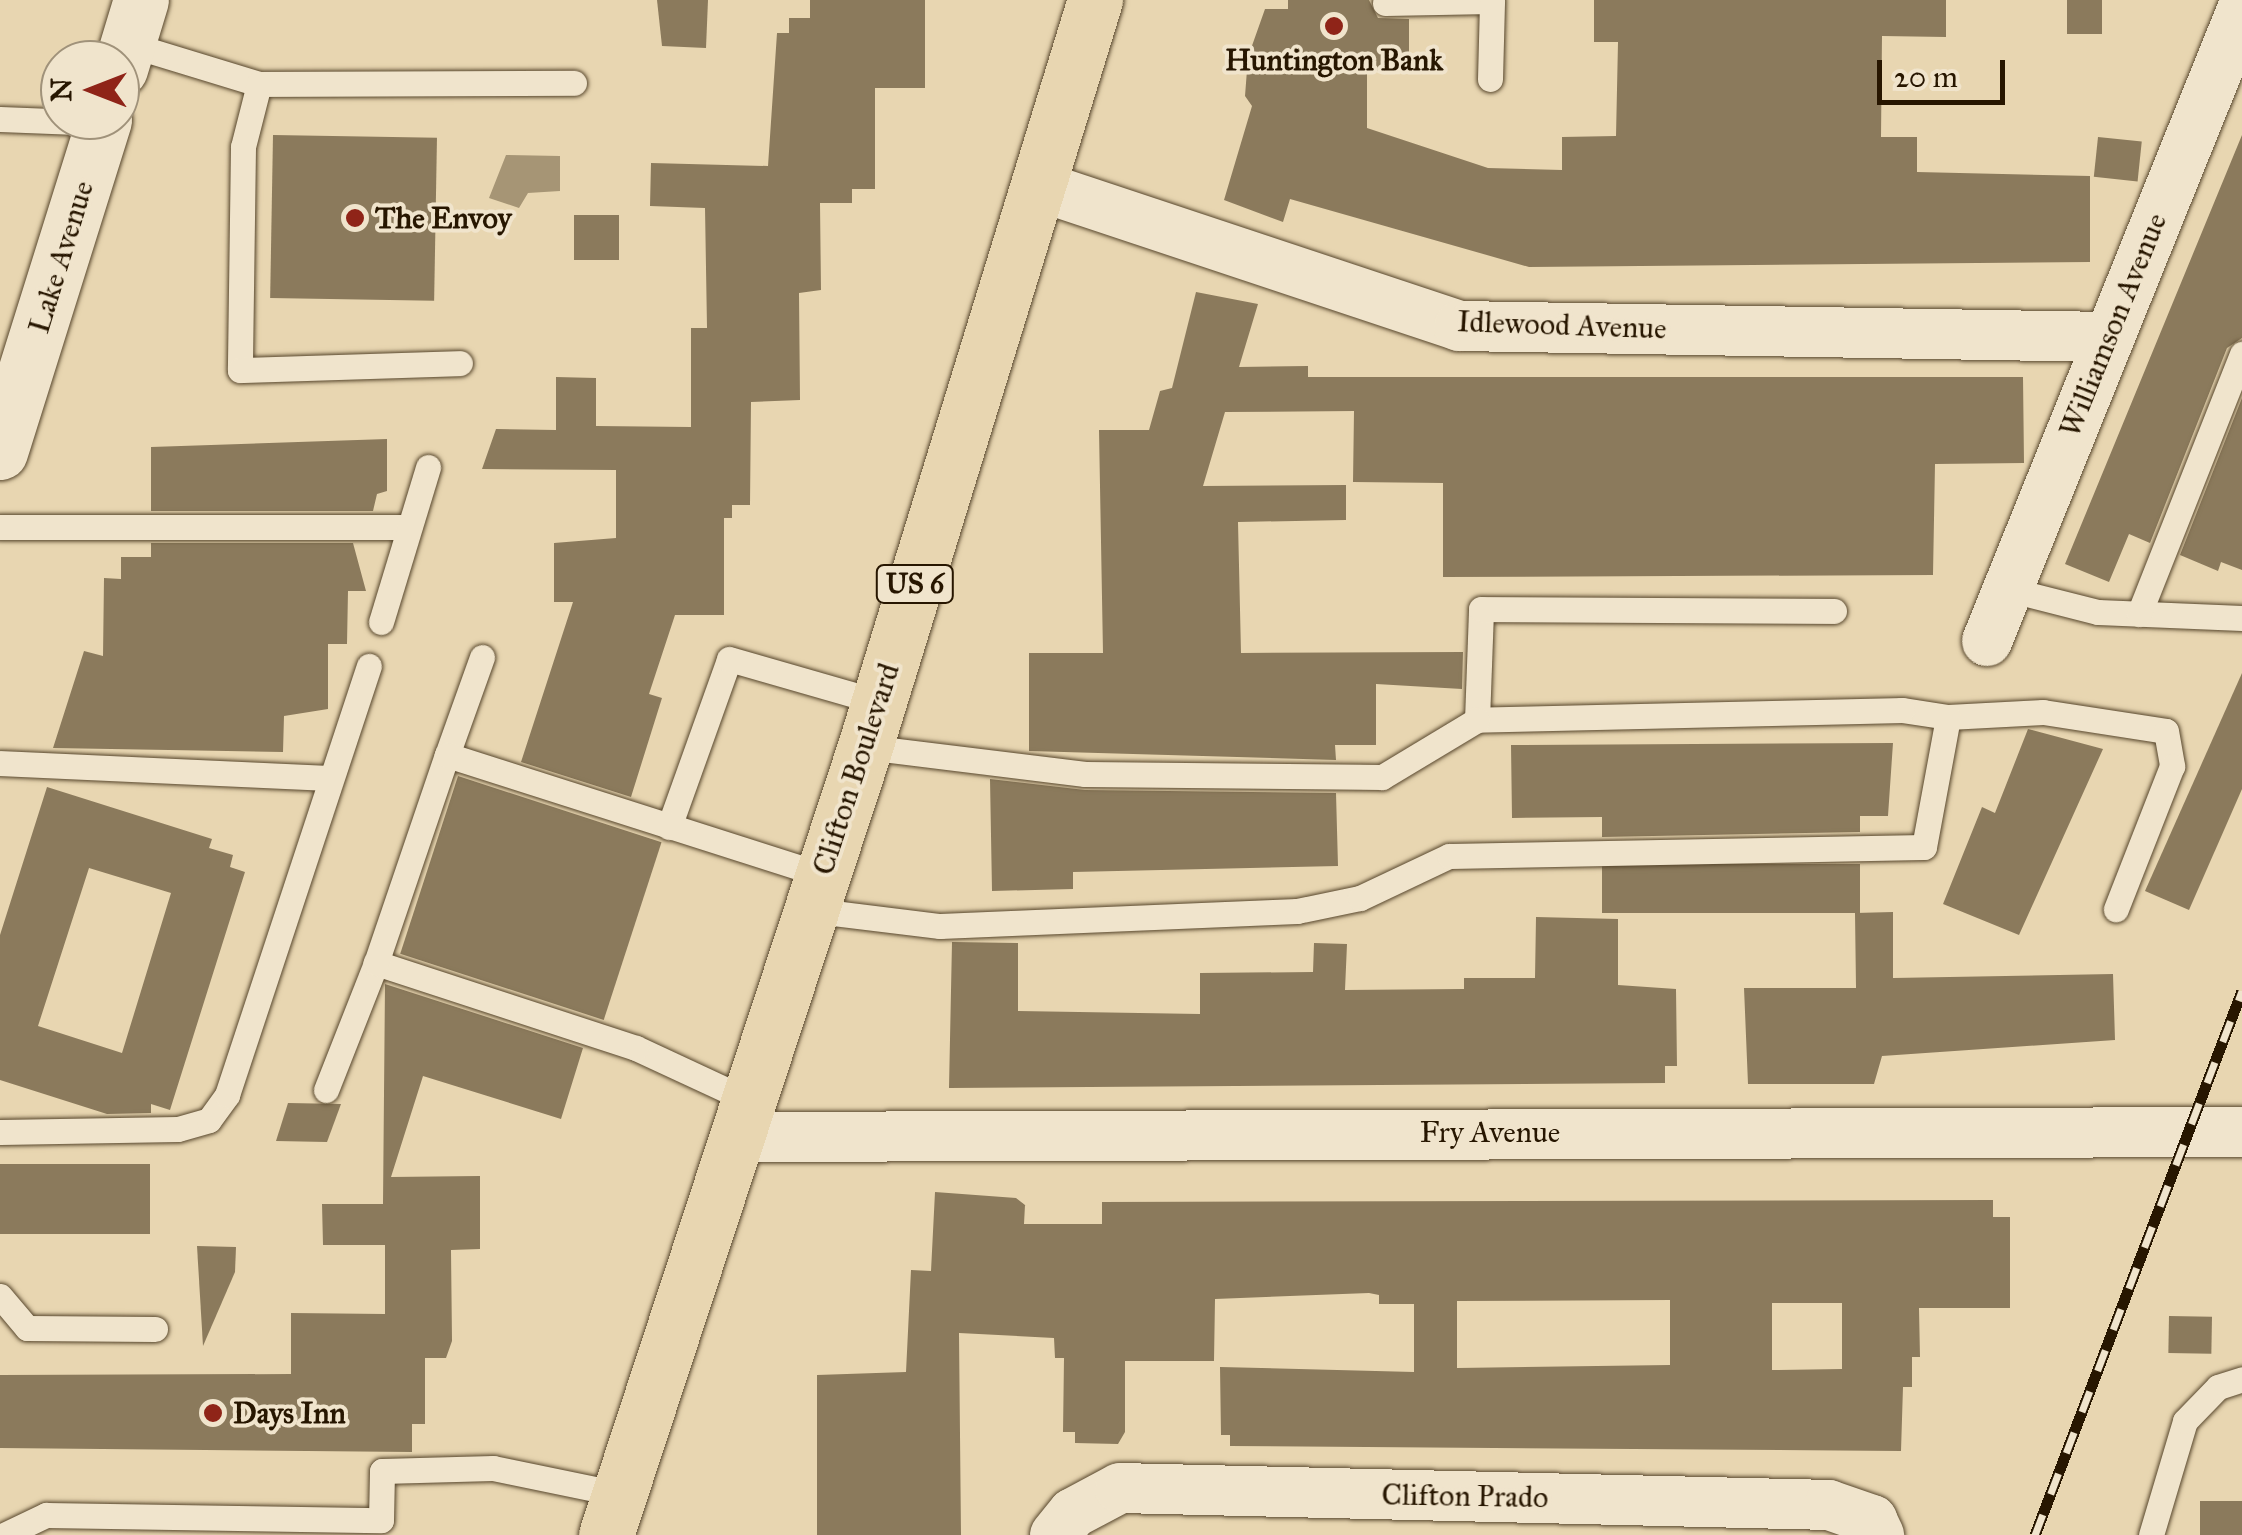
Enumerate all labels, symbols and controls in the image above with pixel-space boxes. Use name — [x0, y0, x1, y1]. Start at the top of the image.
marker: Huntington Bank — [1323, 15, 1345, 37]
north arrow — [40, 40, 140, 140]
scale bar — [1882, 40, 2010, 102]
place label: Huntington Bank — [1225, 42, 1443, 78]
text: 20 m — [1894, 59, 1958, 95]
text: N — [44, 78, 79, 102]
street label: Lake Avenue — [21, 176, 101, 338]
place label: The Envoy — [375, 200, 512, 236]
marker: The Envoy — [344, 207, 366, 229]
street label: Williamson Avenue — [2052, 208, 2174, 442]
street label: Idlewood Avenue — [1457, 303, 1667, 347]
road number: US 6 — [875, 561, 955, 607]
street label: Clifton Boulevard — [805, 659, 907, 879]
street label: Fry Avenue — [1420, 1114, 1560, 1150]
place label: Days Inn — [233, 1395, 346, 1431]
marker: Days Inn — [202, 1402, 224, 1424]
street label: Clifton Prado — [1381, 1477, 1549, 1515]

